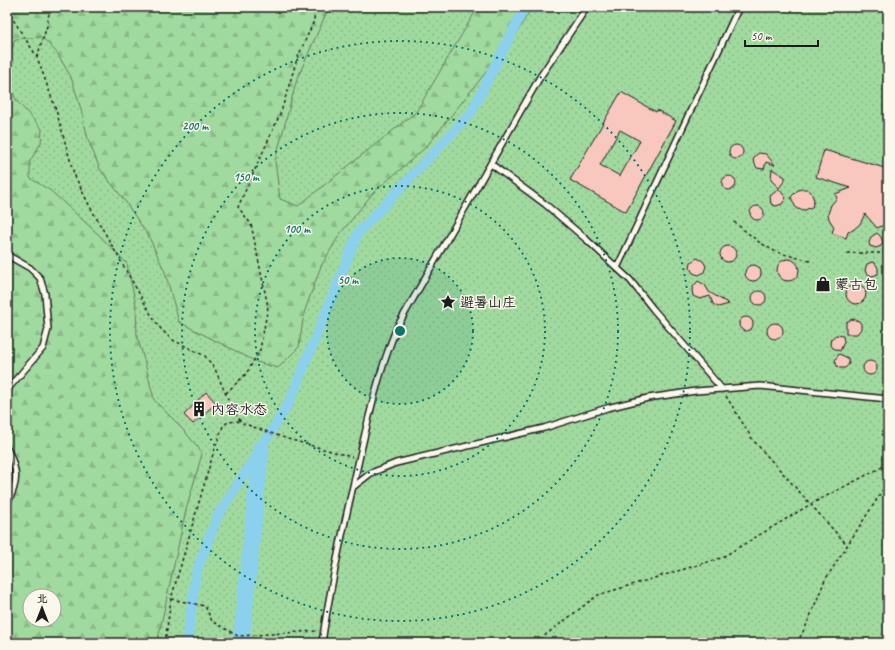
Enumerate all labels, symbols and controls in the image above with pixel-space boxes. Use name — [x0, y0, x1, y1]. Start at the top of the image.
scale bar — [745, 22, 818, 48]
text: 50 m — [751, 28, 773, 44]
text: 200 m — [182, 118, 209, 134]
text: 150 m — [233, 169, 260, 185]
text: 100 m — [284, 221, 311, 237]
text: 50 m — [338, 272, 359, 288]
shop icon: 蒙古包 — [814, 275, 832, 293]
place label: 蒙古包 — [835, 276, 877, 293]
place icon: 避暑山庄 — [439, 293, 457, 311]
place label: 避暑山庄 — [460, 294, 516, 311]
centre of rings — [393, 324, 407, 338]
building icon: 内容水态 — [190, 400, 208, 418]
place label: 内容水态 — [211, 401, 267, 418]
north arrow — [22, 588, 62, 628]
text: 北 — [37, 591, 48, 605]

